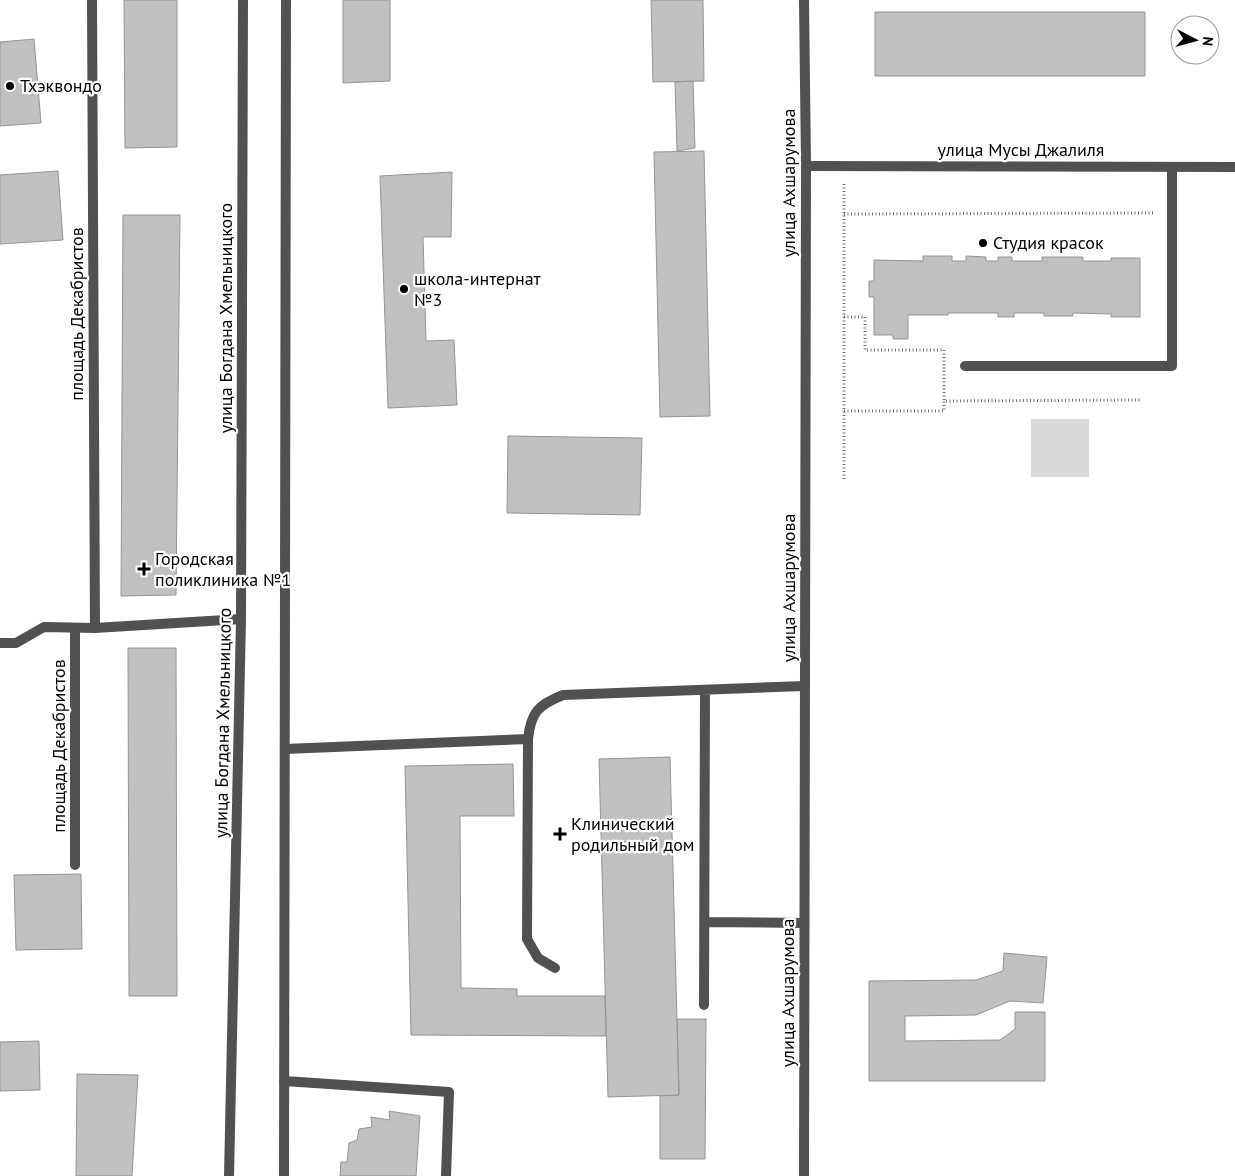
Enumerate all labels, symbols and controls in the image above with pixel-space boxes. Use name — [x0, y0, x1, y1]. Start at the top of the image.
north arrow — [1170, 15, 1220, 65]
text: N — [1198, 36, 1217, 47]
place label: Тхэквондо — [20, 74, 102, 97]
marker: Тхэквондо — [4, 80, 16, 92]
street label: улица Ахшарумова — [777, 109, 800, 257]
street label: улица Мусы Джалиля — [938, 138, 1104, 161]
street label: улица Богдана Хмельницкого — [214, 203, 237, 433]
street label: площадь Декабристов — [65, 227, 88, 401]
place label: Студия красок — [993, 231, 1104, 254]
marker: Студия красок — [977, 237, 989, 249]
place label: школа-интернат №3 — [414, 267, 542, 311]
marker: школа-интернат №3 — [398, 283, 410, 295]
street label: улица Ахшарумова — [777, 514, 800, 662]
place label: Городская поликлиника №1 — [155, 547, 291, 591]
marker: Городская поликлиника №1 — [137, 562, 151, 576]
street label: улица Богдана Хмельницкого — [209, 608, 236, 838]
street label: площадь Декабристов — [47, 659, 70, 833]
place label: Клинический родильный дом — [571, 812, 694, 856]
marker: Клинический родильный дом — [553, 827, 567, 841]
street label: улица Ахшарумова — [776, 919, 799, 1067]

